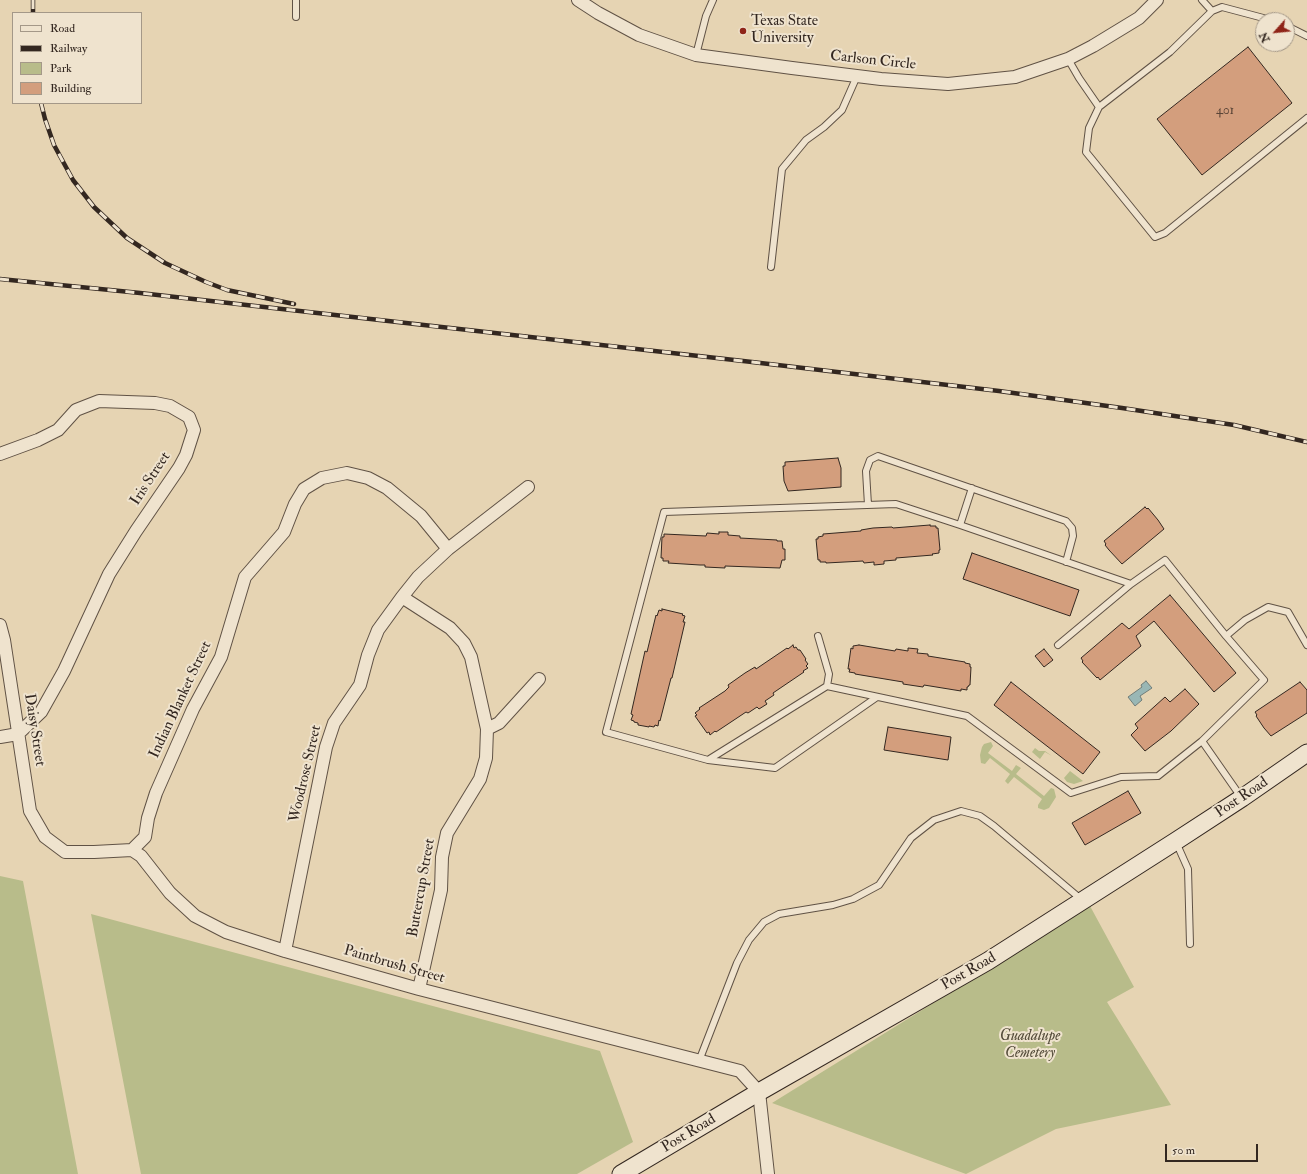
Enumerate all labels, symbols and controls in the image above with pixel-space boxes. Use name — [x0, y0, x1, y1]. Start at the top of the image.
legend — [12, 12, 142, 104]
north arrow — [1255, 12, 1295, 52]
place label: Texas State University — [751, 13, 818, 48]
text: Road — [50, 21, 75, 36]
marker: Texas State University — [738, 26, 748, 36]
text: N — [1257, 30, 1273, 45]
text: Railway — [50, 41, 87, 56]
street label: Carlson Circle — [829, 48, 917, 74]
text: Park — [50, 61, 72, 76]
text: Building — [50, 81, 91, 96]
house number: 401 — [1216, 103, 1234, 119]
street label: Iris Street — [127, 449, 175, 509]
street label: Indian Blanket Street — [146, 639, 216, 761]
street label: Daisy Street — [19, 692, 49, 768]
street label: Woodrose Street — [286, 724, 326, 824]
street label: Post Road — [1212, 774, 1272, 822]
street label: Buttercup Street — [404, 837, 440, 939]
street label: Paintbrush Street — [342, 942, 446, 988]
street label: Post Road — [938, 949, 1000, 995]
park label: Guadalupe Cemetery — [1000, 1028, 1060, 1063]
street label: Post Road — [659, 1111, 719, 1157]
scale bar — [1167, 1136, 1260, 1162]
text: 50 m — [1172, 1143, 1195, 1158]

